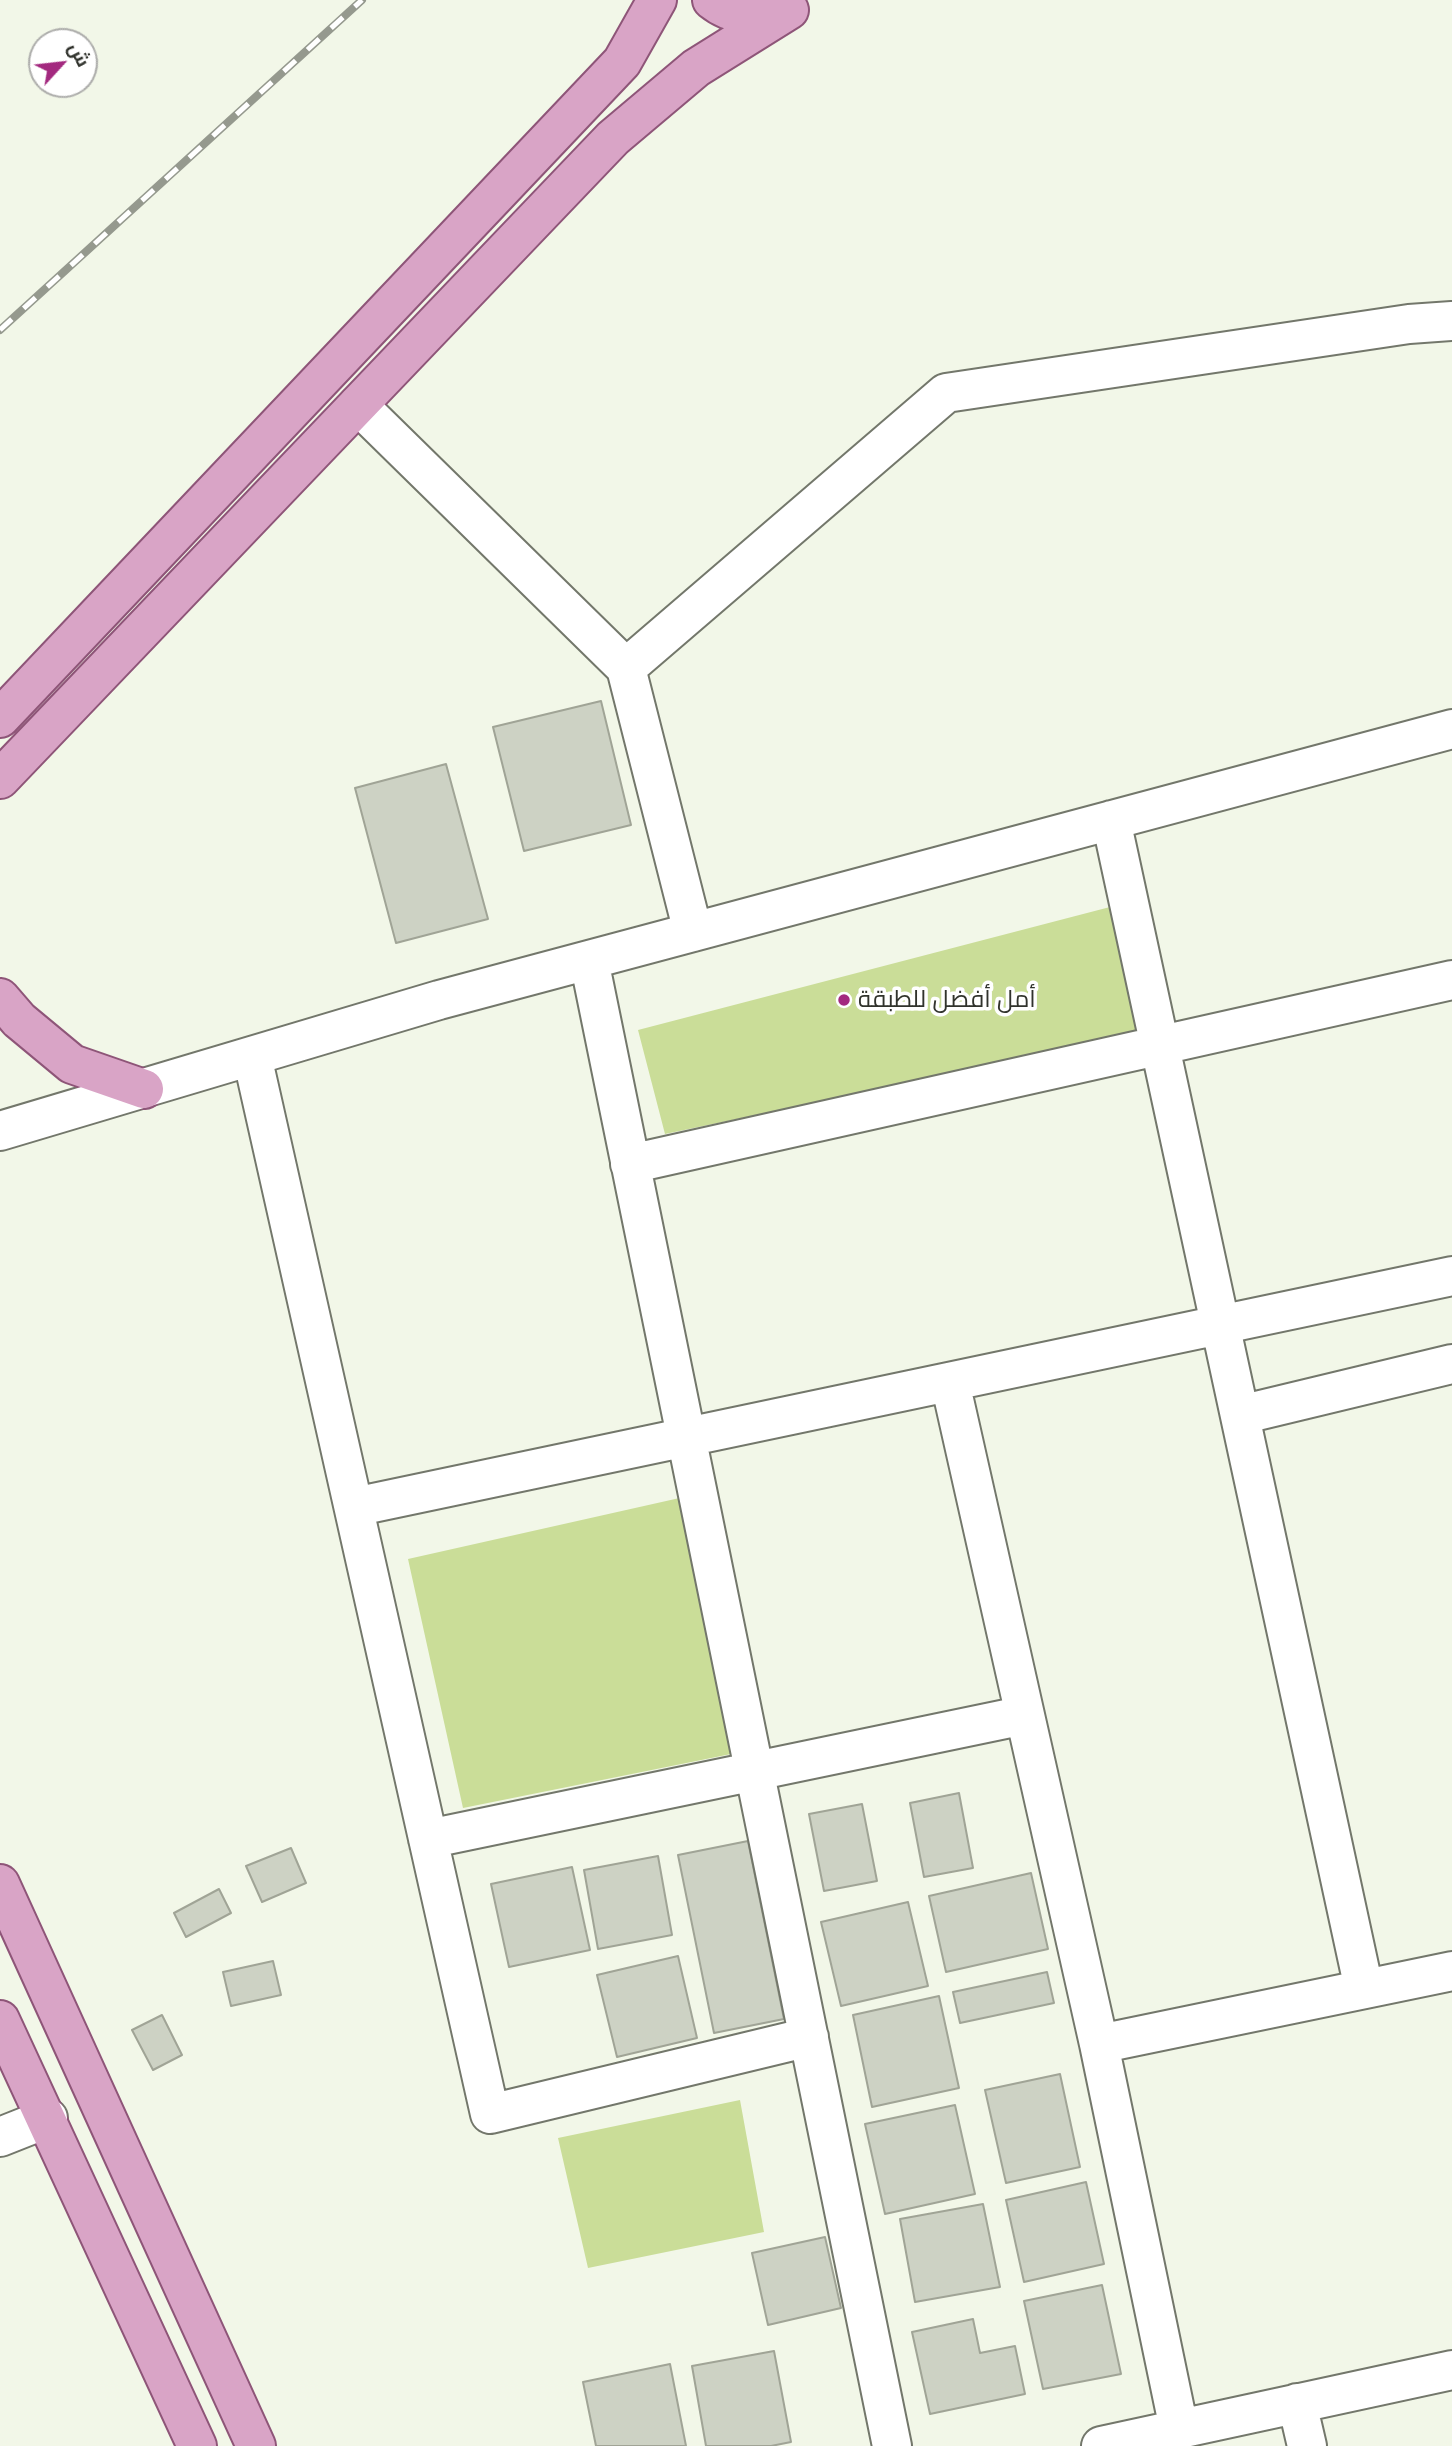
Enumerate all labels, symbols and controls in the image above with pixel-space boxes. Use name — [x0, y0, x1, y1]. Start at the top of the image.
north arrow — [28, 28, 98, 98]
text: ش — [64, 38, 96, 71]
place label: أمل أفضل للطبقة — [858, 986, 1036, 1014]
marker: أمل أفضل للطبقة — [836, 992, 852, 1008]

